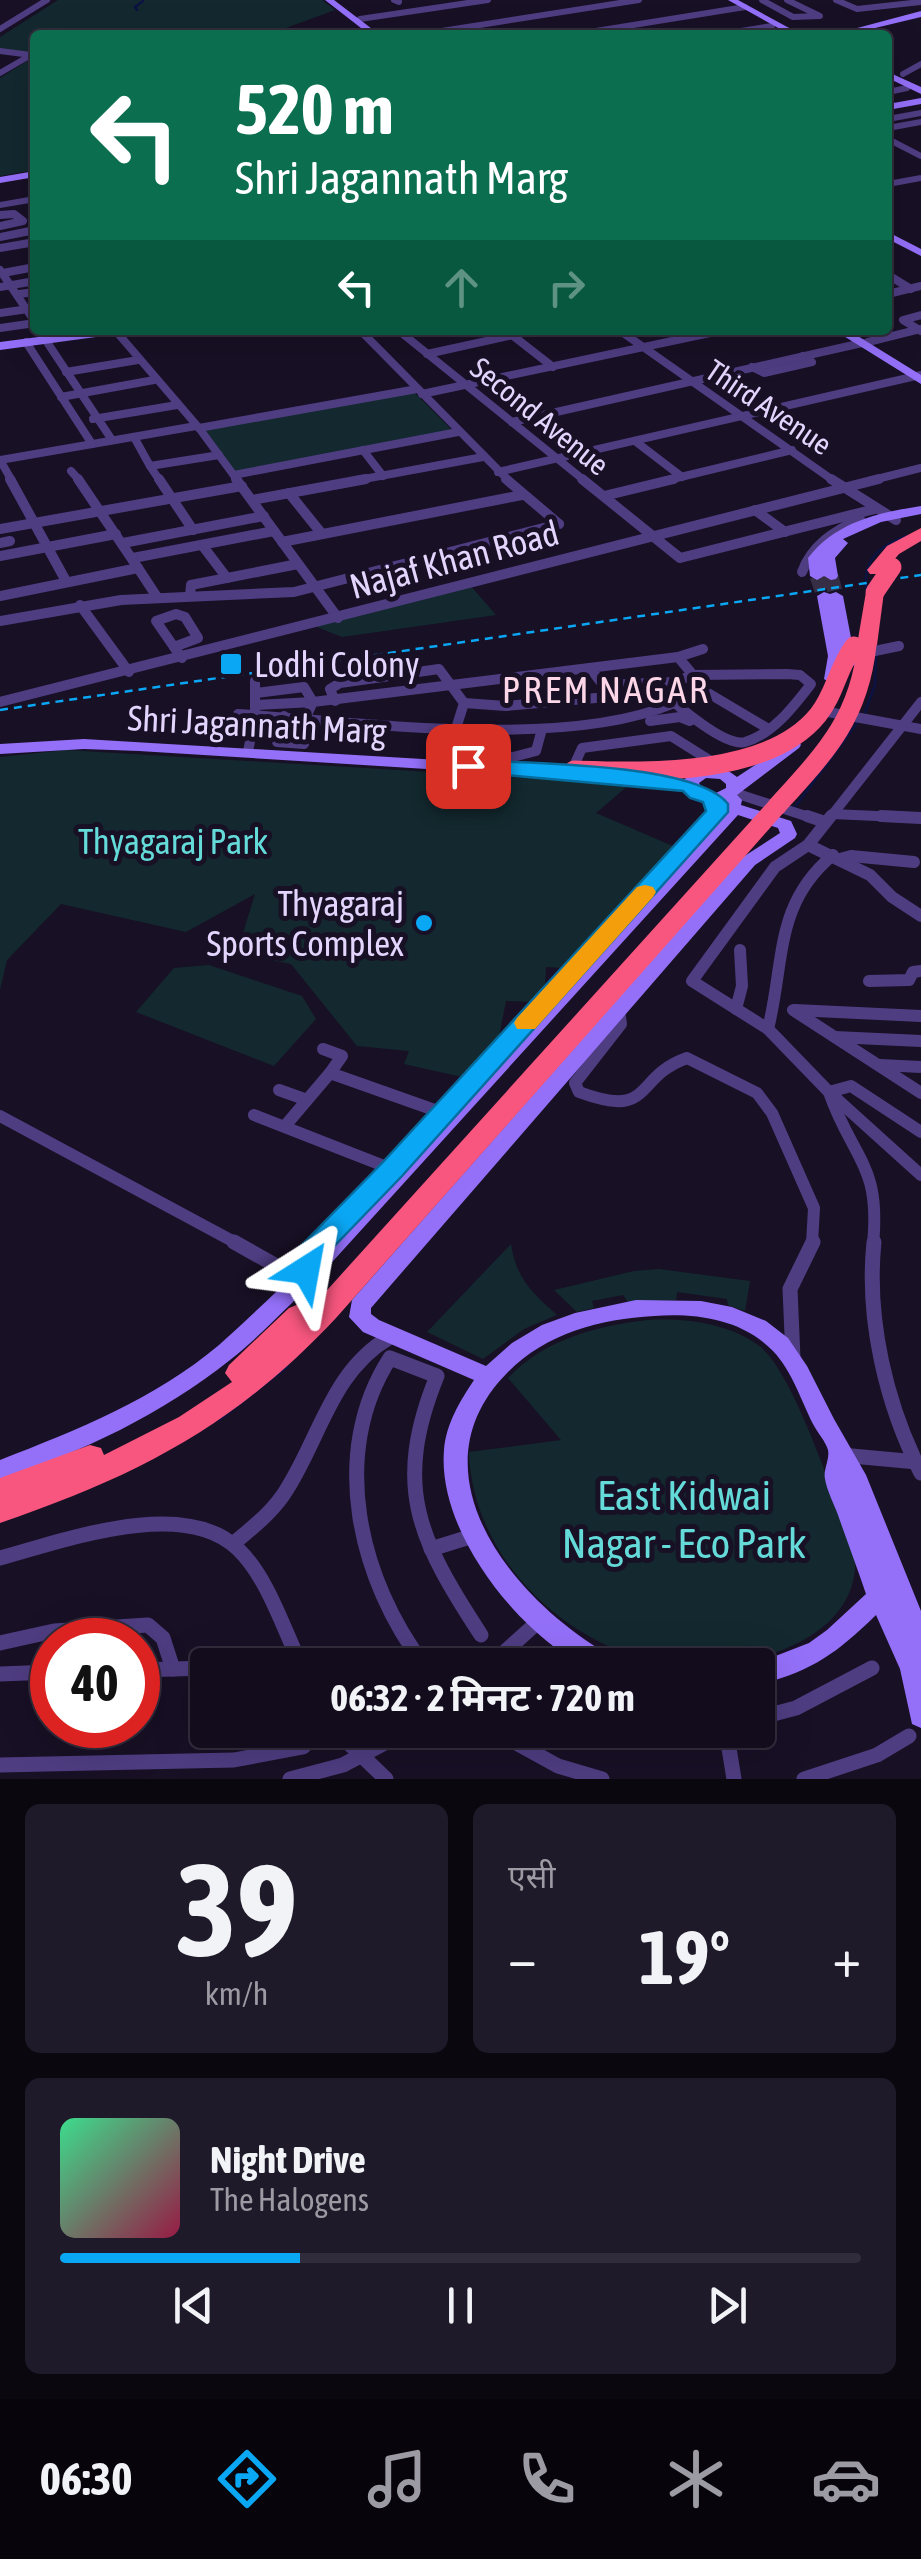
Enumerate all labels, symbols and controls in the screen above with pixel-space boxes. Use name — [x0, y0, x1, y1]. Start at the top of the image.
text: 520 m — [235, 69, 394, 149]
icon: left — [70, 70, 200, 200]
text: Shri Jagannath Marg — [235, 152, 568, 204]
icon: left — [329, 260, 384, 315]
icon: ahead — [434, 260, 489, 315]
icon: right — [539, 260, 594, 315]
street label: Second Avenue — [464, 350, 616, 482]
street label: Third Avenue — [700, 353, 838, 461]
street label: Najaf Khan Road — [345, 512, 563, 606]
place label: Lodhi Colony — [254, 644, 419, 684]
marker: Lodhi Colony — [218, 651, 244, 677]
district label: PREM NAGAR — [502, 668, 710, 711]
street label: Shri Jagannath Marg — [127, 697, 387, 751]
pin — [426, 724, 511, 809]
icon: arrive — [441, 739, 496, 794]
park label: Thyagaraj Park — [78, 821, 268, 861]
place label: Thyagaraj Sports Complex — [206, 883, 404, 963]
marker: Thyagaraj Sports Complex — [413, 912, 435, 934]
position arrow — [254, 1218, 358, 1322]
park label: East Kidwai Nagar - Eco Park — [562, 1471, 806, 1567]
speed limit sign: 40 — [30, 1618, 160, 1748]
text: 06:32 · 2 मिनट · 720 m — [330, 1676, 635, 1719]
text: 39 — [175, 1835, 298, 1984]
text: एसी — [508, 1858, 556, 1895]
text: 19° — [639, 1914, 730, 2000]
text: − — [508, 1926, 537, 1989]
text: + — [832, 1926, 861, 1989]
text: km/h — [205, 1975, 268, 2012]
text: Night Drive — [210, 2138, 366, 2181]
text: The Halogens — [210, 2181, 369, 2218]
icon: previous — [166, 2278, 221, 2333]
icon: pause — [433, 2278, 488, 2333]
icon: next — [700, 2278, 755, 2333]
icon: directions — [212, 2444, 282, 2514]
icon: music — [362, 2444, 432, 2514]
icon: phone — [512, 2444, 582, 2514]
icon: climate — [661, 2444, 731, 2514]
icon: car — [811, 2444, 881, 2514]
text: 06:30 — [40, 2453, 132, 2505]

